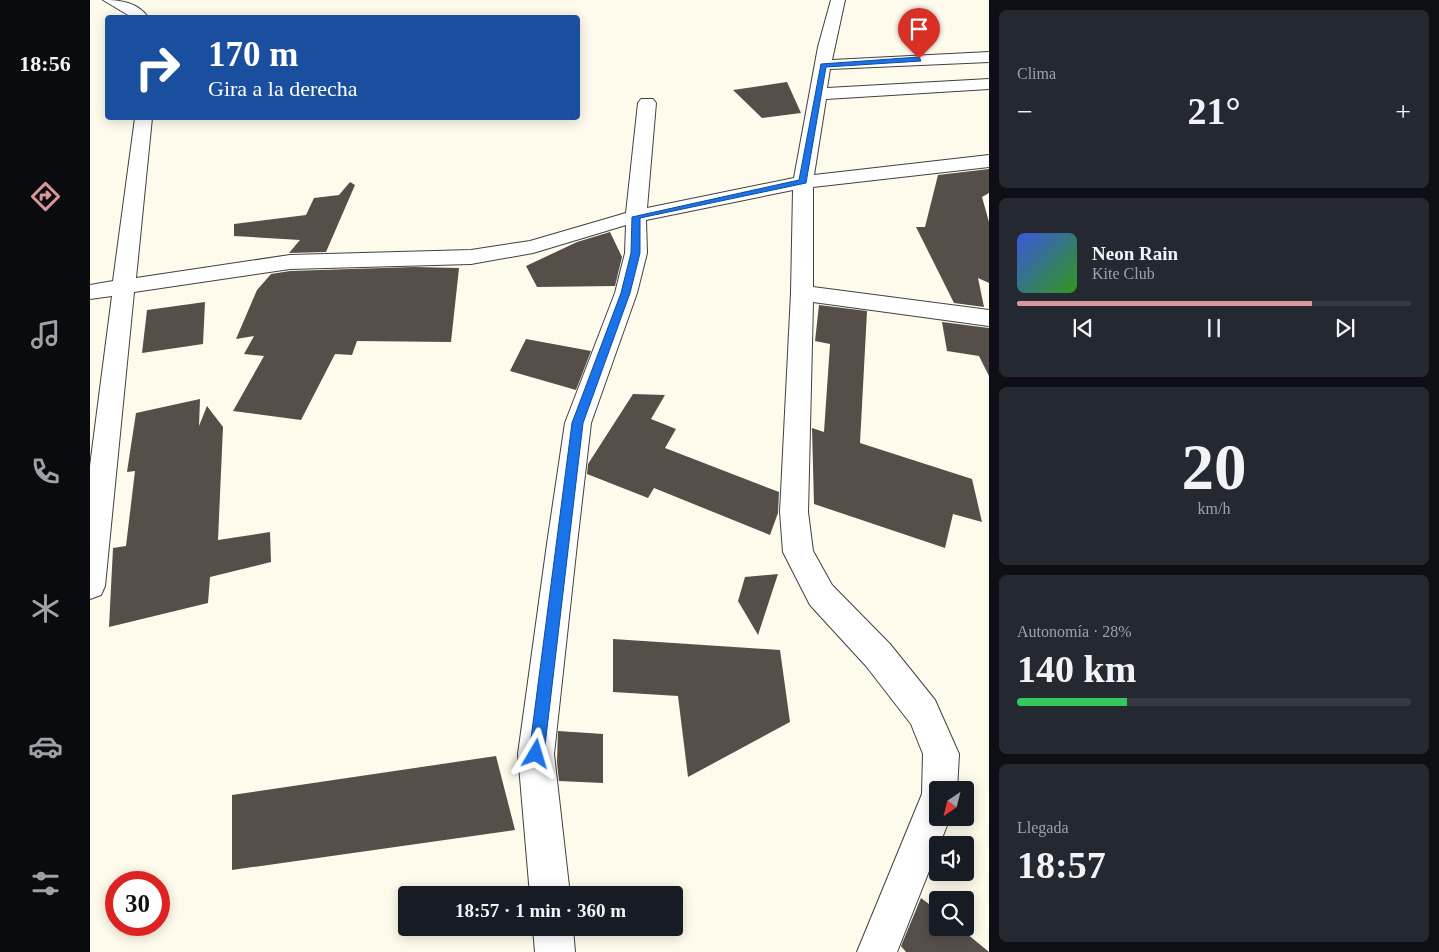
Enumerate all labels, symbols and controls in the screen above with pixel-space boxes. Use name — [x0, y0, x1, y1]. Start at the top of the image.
pin — [898, 8, 940, 59]
icon: arrive — [905, 15, 933, 43]
icon: right — [125, 35, 190, 100]
text: 170 m — [208, 35, 298, 74]
text: 18:56 — [19, 51, 71, 76]
text: Clima — [1017, 65, 1056, 82]
text: Gira a la derecha — [208, 76, 358, 101]
text: 21° — [1187, 90, 1241, 132]
text: − — [1017, 96, 1033, 127]
text: + — [1395, 96, 1411, 127]
icon: directions — [28, 179, 63, 214]
text: Neon Rain — [1092, 243, 1178, 264]
text: Kite Club — [1092, 265, 1155, 282]
icon: previous — [1069, 314, 1097, 342]
icon: pause — [1200, 314, 1228, 342]
icon: next — [1331, 314, 1359, 342]
icon: music — [28, 317, 63, 352]
text: 20 — [1182, 431, 1247, 503]
icon: phone — [28, 454, 63, 489]
text: km/h — [1198, 500, 1230, 517]
icon: climate — [28, 591, 63, 626]
text: Autonomía · 28% — [1017, 623, 1132, 640]
text: 140 km — [1017, 648, 1136, 690]
position arrow — [509, 727, 561, 779]
icon: car — [28, 729, 63, 764]
north arrow — [929, 781, 974, 826]
map controls — [929, 781, 974, 936]
text: Llegada — [1017, 819, 1069, 836]
button: sound — [929, 836, 974, 881]
text: 18:57 — [1017, 844, 1106, 886]
icon: filters — [28, 866, 63, 901]
speed limit sign: 30 — [105, 871, 170, 936]
button: search — [929, 891, 974, 936]
text: 18:57 · 1 min · 360 m — [455, 900, 626, 921]

